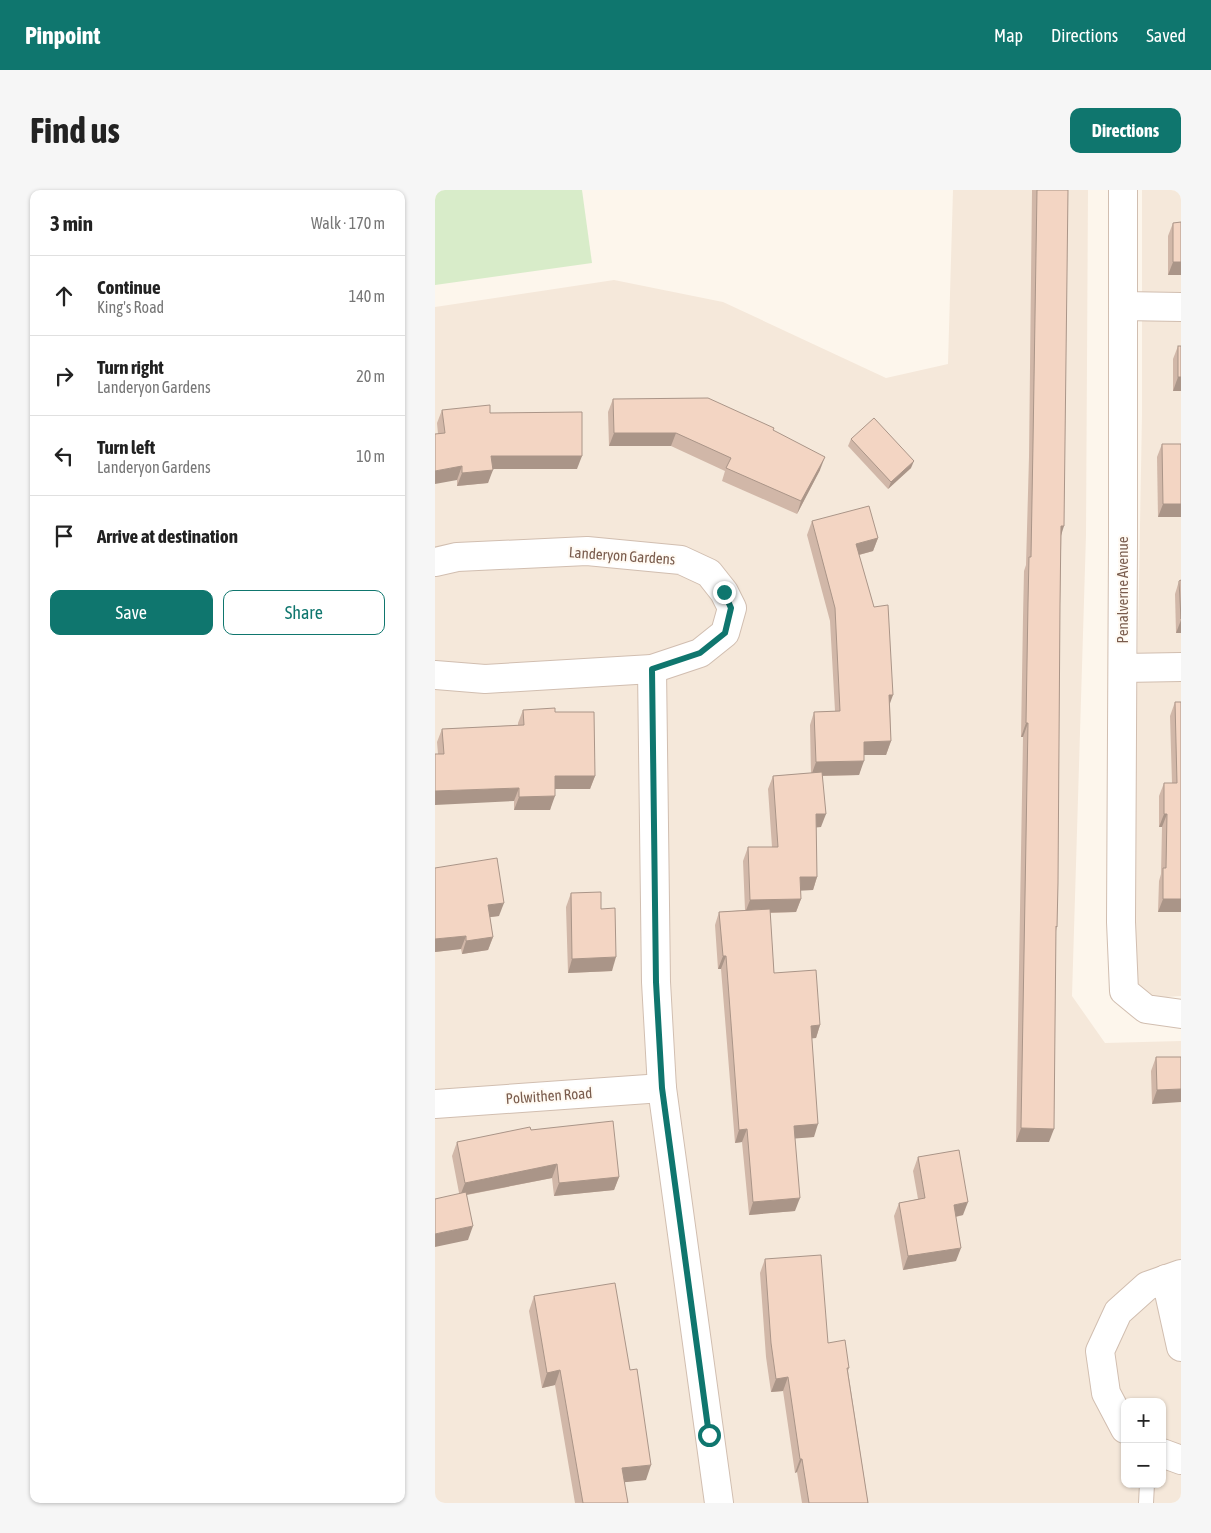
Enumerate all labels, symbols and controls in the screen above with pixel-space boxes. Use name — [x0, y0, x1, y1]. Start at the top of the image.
text: Pinpoint — [25, 22, 100, 49]
text: Map — [994, 25, 1023, 46]
text: Directions — [1051, 25, 1118, 46]
text: Saved — [1146, 25, 1186, 46]
button: Directions — [1070, 108, 1181, 153]
text: Find us — [30, 110, 120, 150]
text: 3 min — [50, 211, 93, 235]
text: Walk · 170 m — [311, 214, 385, 232]
text: Continue — [97, 276, 161, 298]
icon: ahead — [50, 282, 78, 310]
text: 140 m — [349, 287, 385, 305]
text: King's Road — [97, 298, 164, 316]
text: Turn right — [97, 356, 164, 378]
icon: right — [50, 362, 78, 390]
text: 20 m — [356, 367, 385, 385]
text: Landeryon Gardens — [97, 378, 211, 396]
text: Turn left — [97, 436, 155, 458]
icon: left — [50, 442, 78, 470]
text: 10 m — [356, 447, 385, 465]
text: Landeryon Gardens — [97, 458, 211, 476]
icon: arrive — [50, 522, 78, 550]
text: Arrive at destination — [97, 525, 238, 547]
street label: Penalverne Avenue — [1114, 536, 1131, 644]
street label: Landeryon Gardens — [568, 543, 676, 568]
route end — [713, 581, 736, 604]
button: Save — [50, 590, 213, 635]
button: Share — [223, 590, 385, 635]
street label: Polwithen Road — [505, 1084, 593, 1107]
map controls — [1121, 1398, 1166, 1488]
button: + — [1121, 1398, 1166, 1443]
route start — [698, 1424, 721, 1447]
button: − — [1121, 1443, 1166, 1488]

